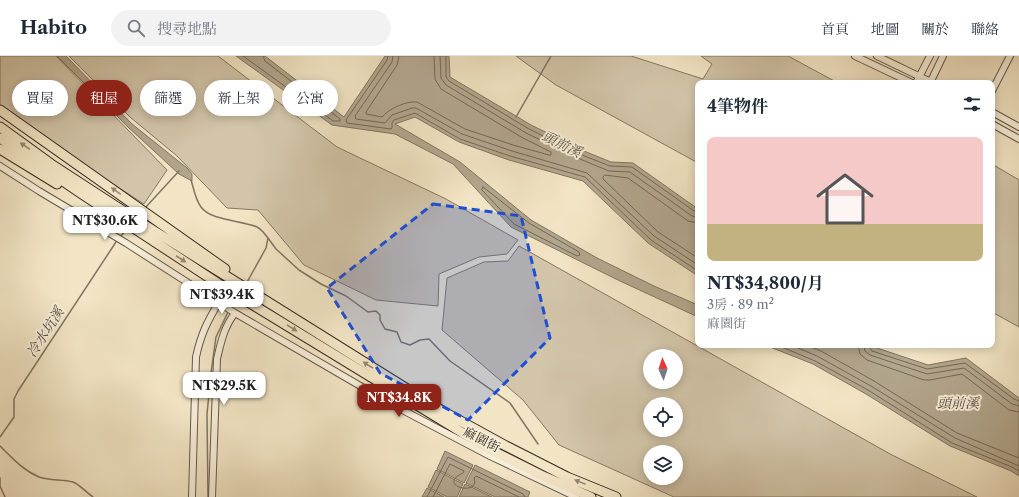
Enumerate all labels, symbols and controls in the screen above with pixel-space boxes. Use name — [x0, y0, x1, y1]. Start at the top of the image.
search box — [111, 10, 391, 46]
text: Habito — [20, 16, 87, 39]
icon: search — [125, 17, 147, 39]
text: 搜尋地點 — [157, 19, 217, 38]
text: 首頁 — [821, 20, 849, 38]
text: 地圖 — [871, 20, 899, 38]
text: 關於 — [921, 20, 949, 38]
text: 聯絡 — [971, 20, 999, 38]
chip: 買屋 — [12, 80, 68, 116]
chip: 租屋 — [76, 80, 132, 116]
chip: 篩選 — [140, 80, 196, 116]
chip: 新上架 — [204, 80, 274, 116]
chip: 公寓 — [282, 80, 338, 116]
icon: filters — [961, 93, 983, 115]
text: 4筆物件 — [707, 96, 768, 116]
water label: 頭前溪 — [539, 127, 587, 162]
one-way arrow — [20, 141, 31, 150]
icon: home — [809, 163, 881, 235]
one-way arrow — [110, 187, 121, 195]
pin: NT$30.6K — [64, 207, 146, 241]
text: NT$30.6K — [72, 212, 138, 228]
one-way arrow — [176, 255, 186, 263]
text: NT$34,800/月 — [707, 273, 824, 293]
pin: NT$39.4K — [181, 281, 263, 315]
text: NT$39.4K — [190, 286, 254, 302]
text: 3房 · 89 m² — [707, 296, 774, 312]
water label: 冷水坑溪 — [22, 302, 69, 360]
text: 麻園街 — [707, 315, 746, 331]
one-way arrow — [286, 324, 298, 331]
north arrow — [643, 349, 683, 389]
map controls — [643, 349, 683, 485]
one-way arrow — [362, 362, 374, 369]
pin: NT$29.5K — [183, 372, 265, 406]
text: NT$29.5K — [192, 377, 256, 393]
pin: NT$34.8K — [358, 384, 440, 418]
text: NT$34.8K — [366, 389, 432, 405]
water label: 頭前溪 — [937, 394, 981, 412]
button: locate — [643, 397, 683, 437]
street label: 麻園街 — [461, 423, 503, 455]
button: layers — [643, 445, 683, 485]
one-way arrow — [574, 479, 585, 485]

